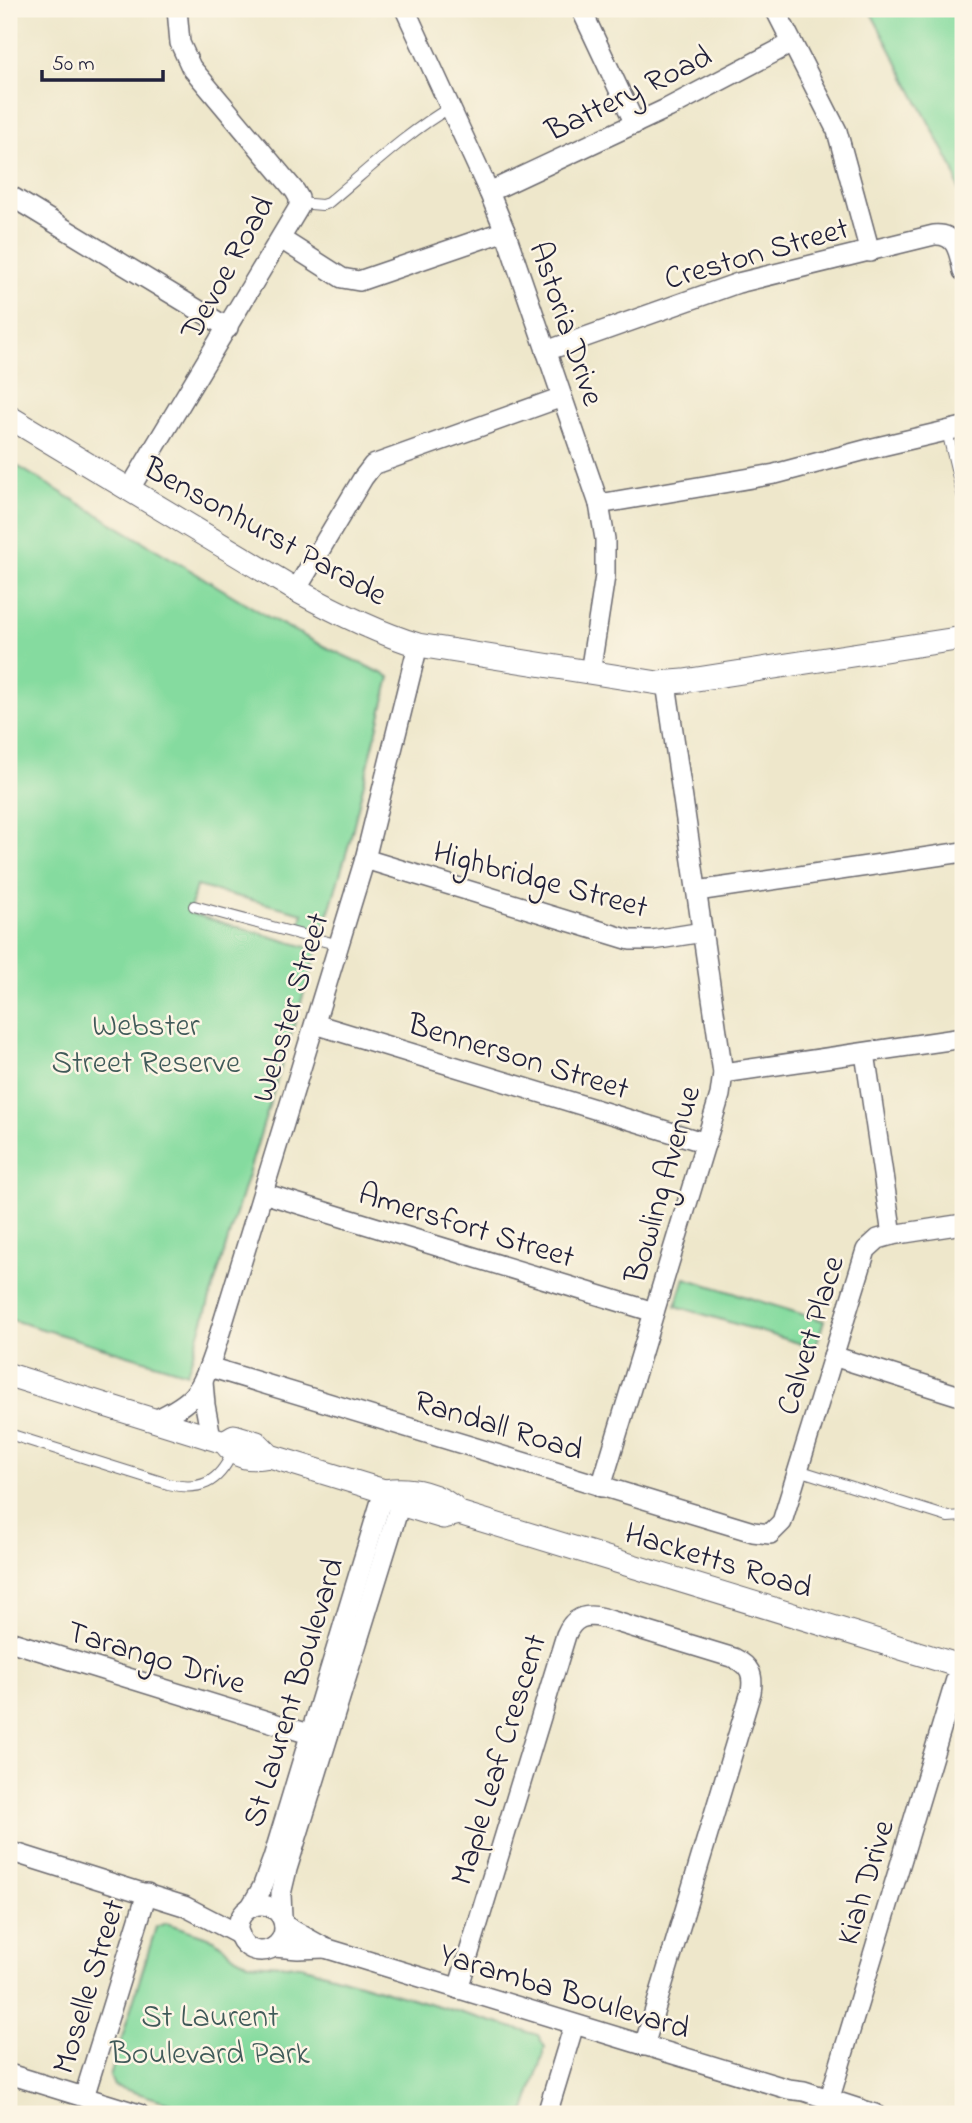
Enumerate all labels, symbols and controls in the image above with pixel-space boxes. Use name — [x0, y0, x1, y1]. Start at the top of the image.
street label: Battery Road — [537, 35, 721, 156]
scale bar — [42, 38, 163, 82]
text: 50 m — [52, 50, 95, 80]
street label: Devoe Road — [170, 188, 288, 350]
street label: Creston Street — [659, 207, 855, 304]
street label: Astoria Drive — [515, 236, 615, 413]
street label: Bensonhurst Parade — [133, 446, 395, 620]
street label: Highbridge Street — [427, 830, 653, 933]
street label: Webster Street — [241, 907, 344, 1109]
street label: Bennerson Street — [401, 1002, 635, 1114]
park label: Webster Street Reserve — [52, 1004, 241, 1088]
street label: Bowling Avenue — [613, 1080, 715, 1290]
street label: Amersfort Street — [352, 1172, 580, 1283]
street label: Calvert Place — [766, 1250, 859, 1421]
street label: Randall Road — [408, 1379, 588, 1475]
street label: Hacketts Road — [618, 1512, 818, 1613]
street label: St Laurent Boulevard — [232, 1553, 359, 1833]
street label: Tarango Drive — [61, 1610, 252, 1709]
street label: Maple Leaf Crescent — [440, 1628, 561, 1891]
street label: Kiah Drive — [826, 1814, 909, 1951]
street label: Moselle Street — [41, 1894, 139, 2080]
street label: Yaramba Boulevard — [433, 1933, 695, 2054]
park label: St Laurent Boulevard Park — [109, 1995, 311, 2079]

